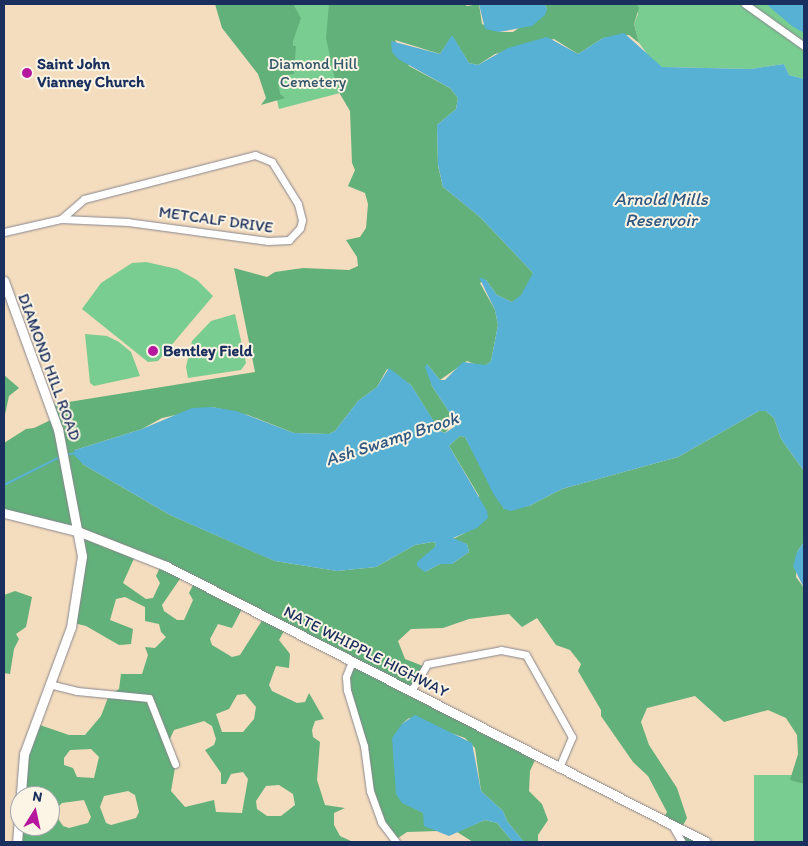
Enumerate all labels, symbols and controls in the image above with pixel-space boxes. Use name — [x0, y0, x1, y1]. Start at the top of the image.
place label: Saint John Vianney Church — [37, 54, 145, 92]
park label: Diamond Hill Cemetery — [268, 54, 358, 92]
marker: Saint John Vianney Church — [21, 67, 33, 79]
water label: Arnold Mills Reservoir — [614, 189, 708, 232]
street label: METCALF DRIVE — [157, 202, 275, 238]
street label: DIAMOND HILL ROAD — [14, 291, 84, 443]
place label: Bentley Field — [163, 341, 252, 361]
marker: Bentley Field — [147, 345, 159, 357]
water label: Ash Swamp Brook — [323, 407, 461, 471]
street label: NATE WHIPPLE HIGHWAY — [279, 602, 453, 702]
north arrow — [10, 786, 60, 836]
text: N — [31, 788, 44, 806]

